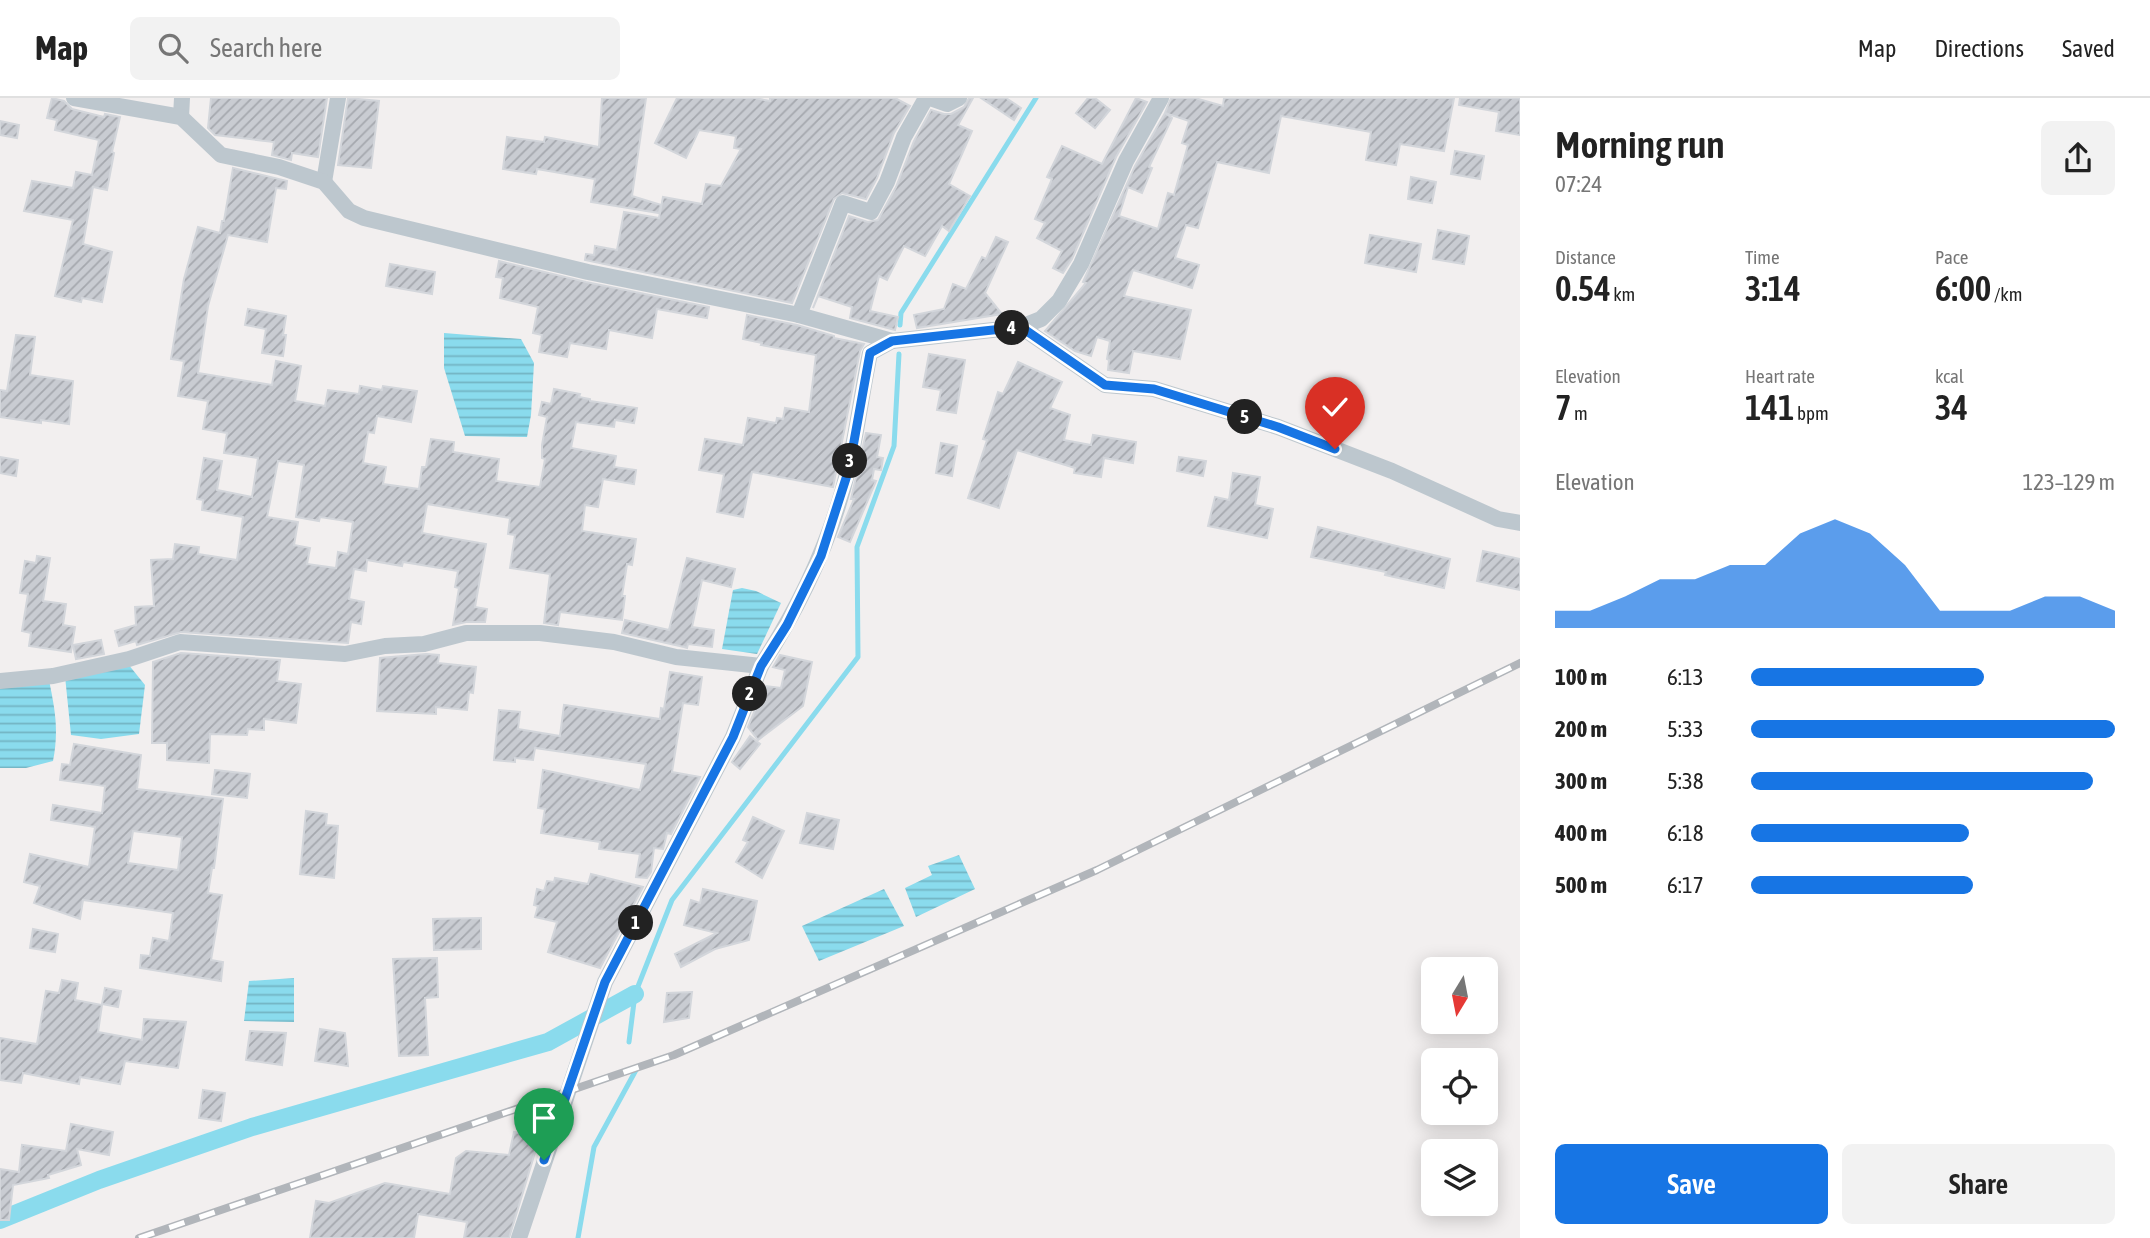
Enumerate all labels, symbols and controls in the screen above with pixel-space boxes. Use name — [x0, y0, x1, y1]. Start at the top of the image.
search box — [130, 17, 620, 80]
text: Map — [35, 29, 88, 67]
icon: search — [154, 29, 192, 67]
text: Search here — [210, 33, 322, 63]
text: Map — [1858, 35, 1896, 62]
text: Directions — [1934, 35, 2024, 62]
text: Saved — [2062, 35, 2115, 62]
button: share — [2041, 121, 2115, 195]
text: Morning run — [1555, 123, 1725, 166]
text: 07:24 — [1555, 171, 1602, 197]
text: Distance — [1555, 246, 1616, 268]
text: Time — [1745, 246, 1780, 268]
text: Pace — [1935, 246, 1968, 268]
text: 0.54 — [1555, 268, 1611, 308]
text: 3:14 — [1745, 268, 1801, 308]
text: 6:00 — [1935, 268, 1991, 308]
text: km — [1611, 283, 1635, 305]
text: /km — [1991, 283, 2022, 305]
pin: 4 — [995, 310, 1030, 345]
text: 4 — [1007, 316, 1016, 338]
text: Elevation — [1555, 365, 1621, 387]
text: Heart rate — [1745, 365, 1815, 387]
text: kcal — [1935, 365, 1964, 387]
pin — [1305, 377, 1365, 449]
text: 7 — [1555, 387, 1571, 427]
text: 141 — [1745, 387, 1794, 427]
text: 34 — [1935, 387, 1968, 427]
icon: check — [1316, 388, 1354, 426]
pin: 5 — [1228, 400, 1262, 434]
text: m — [1571, 402, 1588, 424]
text: bpm — [1794, 402, 1829, 424]
text: 5 — [1240, 405, 1249, 427]
pin: 3 — [832, 444, 868, 478]
text: 3 — [845, 449, 854, 471]
text: Elevation — [1555, 469, 1635, 495]
text: 123–129 m — [2022, 469, 2115, 495]
text: 100 m — [1555, 664, 1607, 690]
text: 6:13 — [1667, 664, 1704, 690]
pin: 2 — [732, 676, 768, 712]
text: 2 — [745, 682, 754, 704]
text: 200 m — [1555, 716, 1607, 742]
text: 5:33 — [1667, 716, 1704, 742]
text: 300 m — [1555, 768, 1607, 794]
text: 5:38 — [1667, 768, 1704, 794]
text: 400 m — [1555, 820, 1607, 846]
text: 6:18 — [1667, 820, 1704, 846]
text: 500 m — [1555, 872, 1607, 898]
text: 6:17 — [1667, 872, 1704, 898]
pin: 1 — [618, 906, 654, 940]
text: 1 — [631, 911, 640, 933]
north arrow — [1421, 957, 1498, 1034]
map controls — [1421, 957, 1498, 1216]
button: locate — [1421, 1048, 1498, 1125]
pin — [514, 1088, 574, 1160]
icon: arrive — [525, 1099, 563, 1137]
button: layers — [1421, 1139, 1498, 1216]
button: Save — [1555, 1144, 1828, 1224]
button: Share — [1842, 1144, 2115, 1224]

